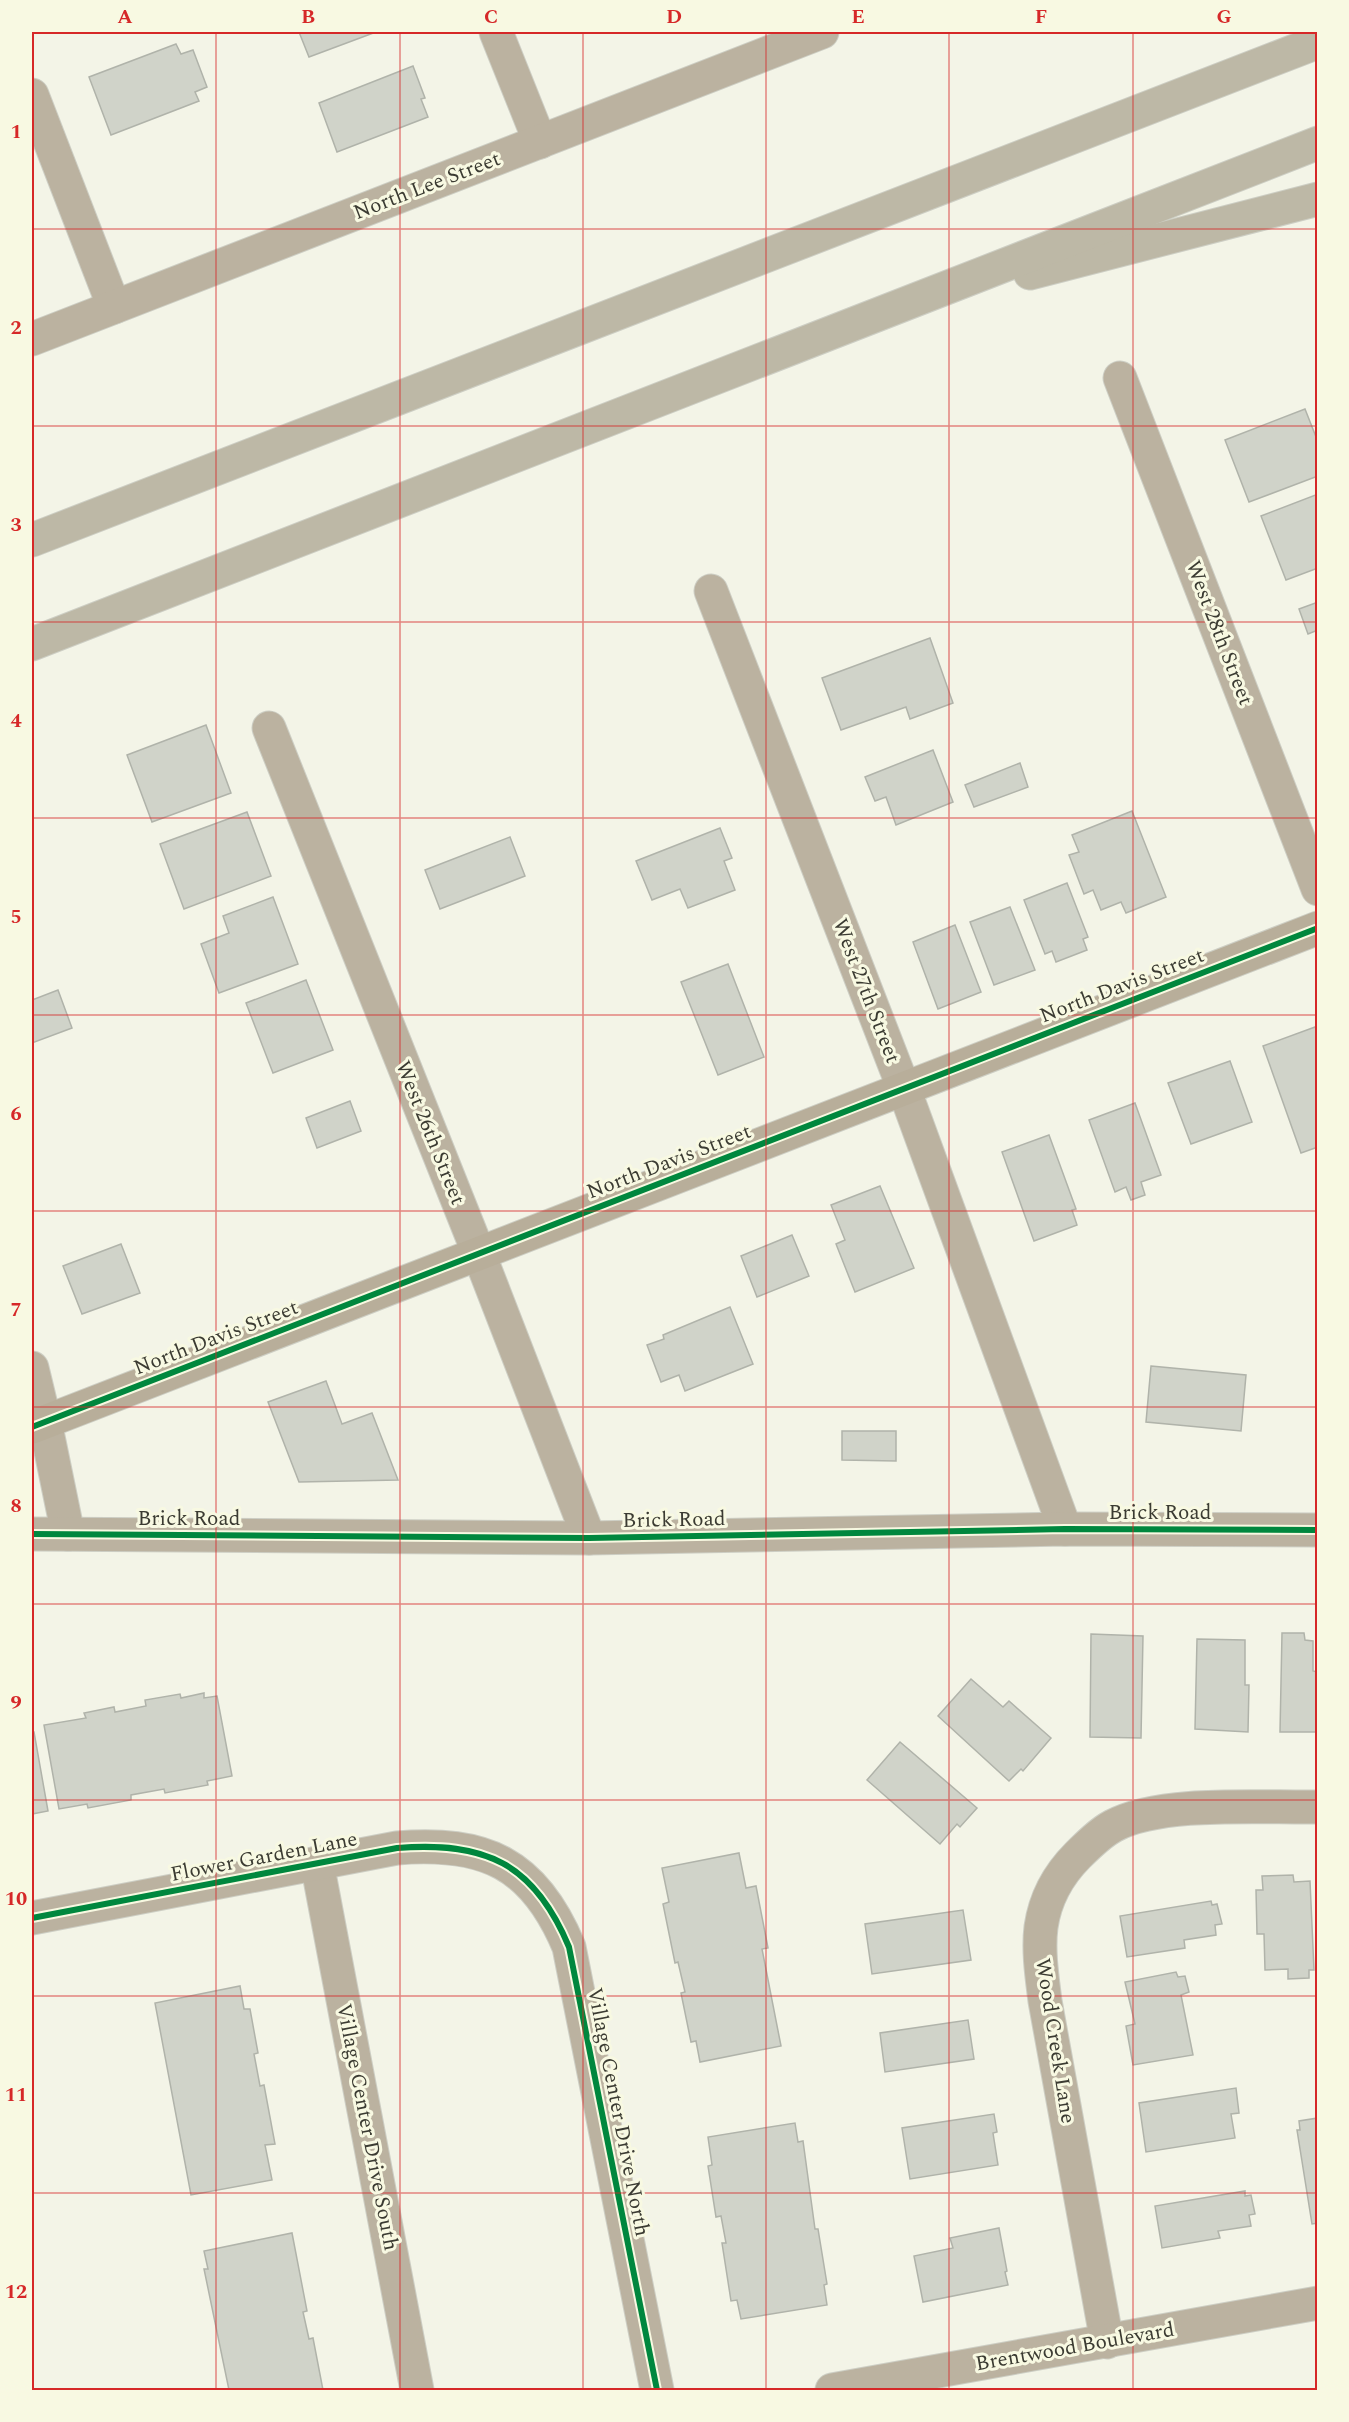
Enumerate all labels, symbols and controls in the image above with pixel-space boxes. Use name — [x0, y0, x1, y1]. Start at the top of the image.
text: A — [117, 2, 133, 32]
text: B — [301, 2, 315, 32]
text: C — [484, 2, 498, 32]
text: D — [666, 2, 682, 32]
text: E — [851, 2, 865, 32]
text: F — [1035, 2, 1047, 32]
text: G — [1216, 2, 1232, 32]
text: 1 — [10, 117, 22, 147]
street label: North Lee Street — [349, 143, 505, 229]
text: 2 — [10, 313, 22, 343]
text: 3 — [10, 510, 22, 540]
street label: West 28th Street — [1177, 556, 1261, 710]
text: 4 — [10, 706, 22, 736]
text: 5 — [10, 902, 22, 932]
street label: West 27th Street — [824, 914, 908, 1068]
street label: North Davis Street — [1035, 940, 1209, 1032]
street label: West 26th Street — [387, 1056, 473, 1210]
text: 6 — [10, 1099, 22, 1129]
street label: North Davis Street — [582, 1116, 756, 1208]
street label: North Davis Street — [129, 1292, 303, 1384]
text: 7 — [10, 1295, 22, 1325]
text: 8 — [10, 1491, 22, 1521]
street label: Brick Road — [1108, 1497, 1212, 1529]
street label: Brick Road — [137, 1503, 241, 1535]
street label: Brick Road — [622, 1503, 726, 1537]
text: 9 — [10, 1688, 22, 1718]
street label: Flower Garden Lane — [168, 1823, 360, 1891]
text: 10 — [5, 1884, 27, 1914]
street label: Wood Creek Lane — [1026, 1956, 1084, 2126]
street label: Village Center Drive North — [578, 1985, 658, 2239]
street label: Village Center Drive South — [327, 2001, 407, 2253]
text: 11 — [5, 2080, 27, 2110]
text: 12 — [5, 2277, 27, 2307]
street label: Brentwood Boulevard — [973, 2314, 1177, 2380]

